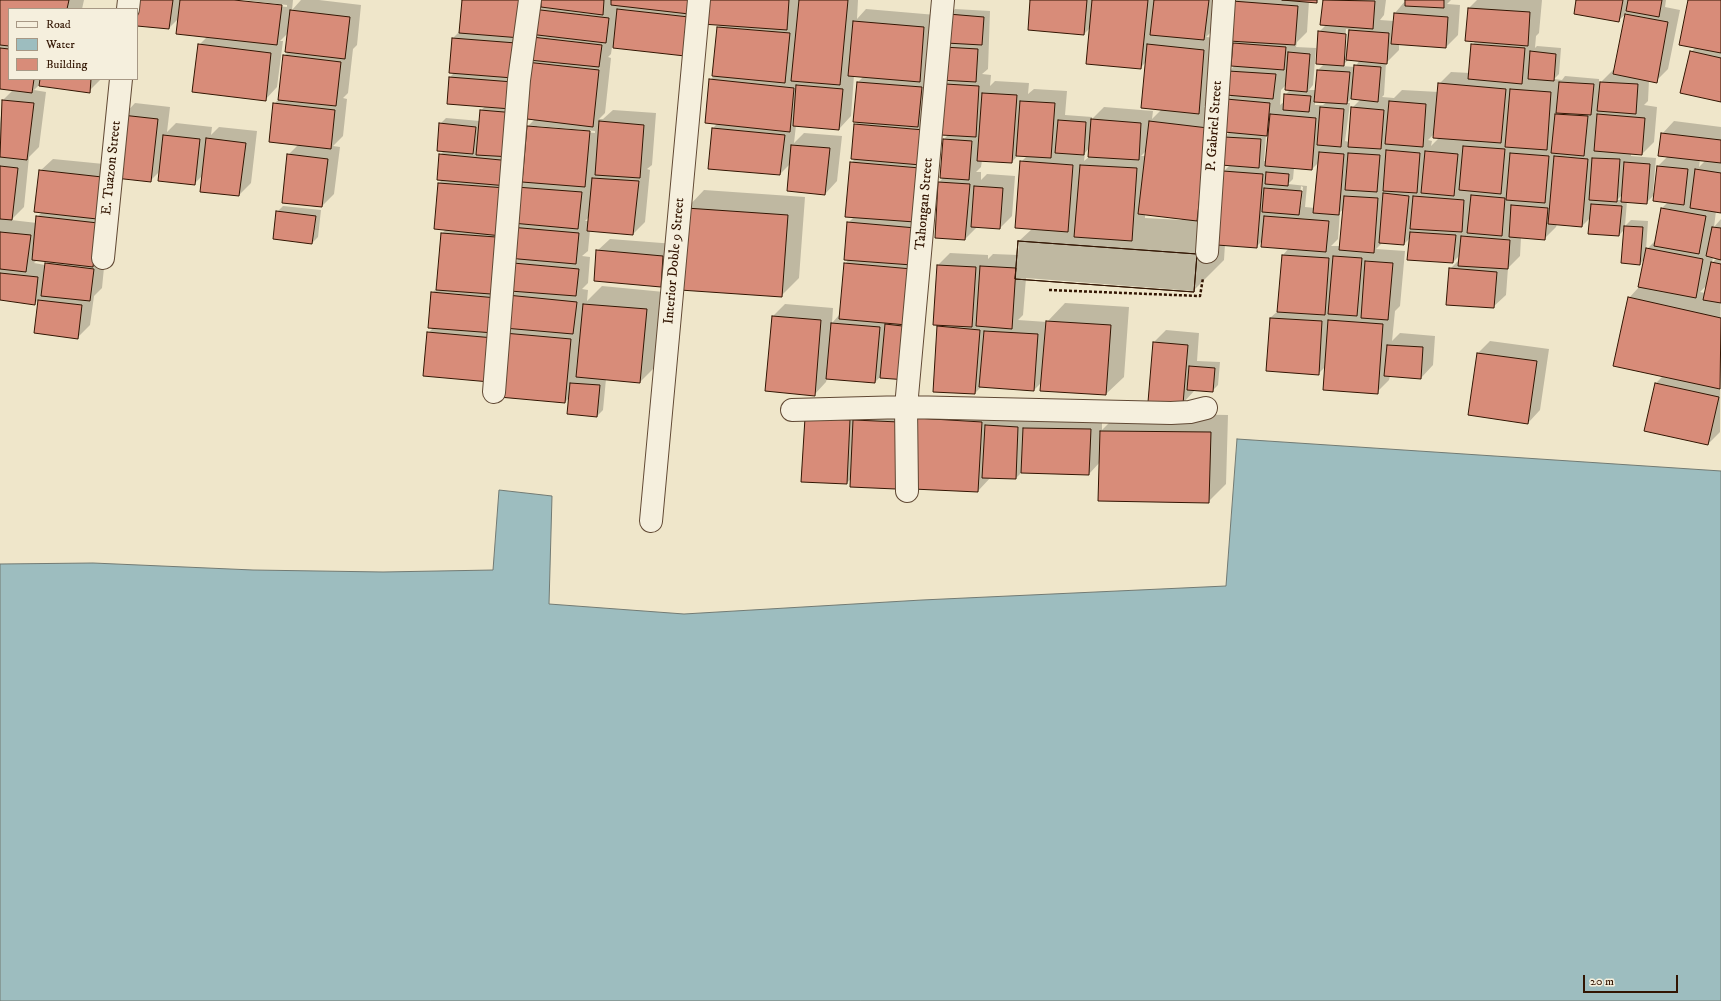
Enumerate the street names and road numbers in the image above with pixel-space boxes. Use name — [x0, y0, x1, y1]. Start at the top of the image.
street label: P. Gabriel Street — [1203, 80, 1227, 172]
street label: E. Tuazon Street — [99, 120, 125, 216]
street label: Tahongan Street — [913, 157, 937, 251]
street label: Interior Doble 9 Street — [661, 197, 689, 325]

